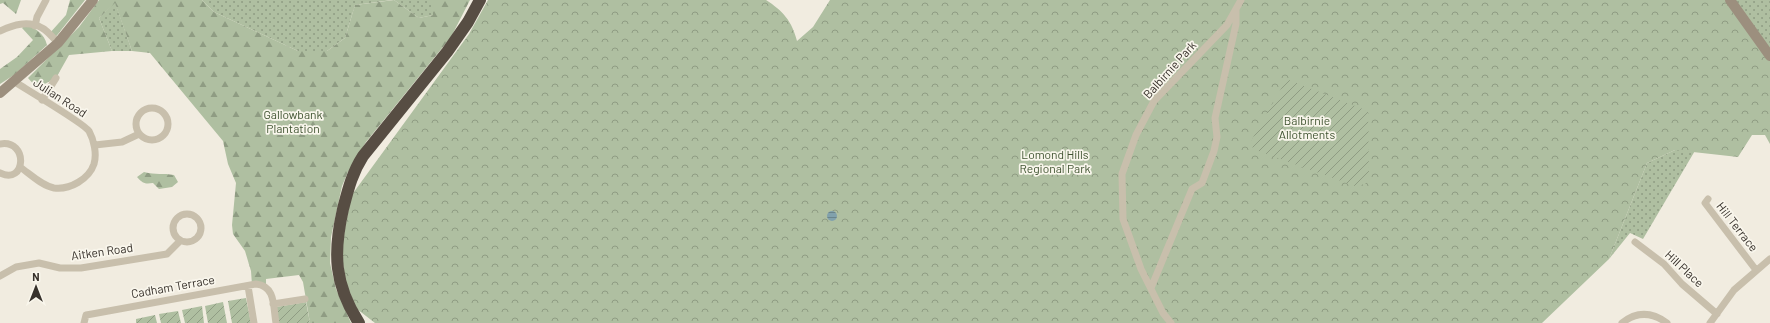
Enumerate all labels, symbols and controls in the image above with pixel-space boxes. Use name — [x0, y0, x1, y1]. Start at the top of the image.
street label: Balbirnie Park — [1140, 38, 1199, 101]
street label: Julian Road — [31, 75, 90, 120]
park label: Gallowbank Plantation — [263, 107, 323, 135]
park label: Balbirnie Allotments — [1279, 113, 1335, 141]
park label: Lomond Hills Regional Park — [1019, 147, 1091, 175]
street label: Hill Terrace — [1714, 199, 1761, 254]
street label: Aitken Road — [70, 240, 134, 262]
street label: Hill Place — [1663, 247, 1707, 290]
north arrow — [16, 267, 56, 307]
text: N — [32, 270, 40, 283]
street label: Cadham Terrace — [130, 272, 216, 300]

